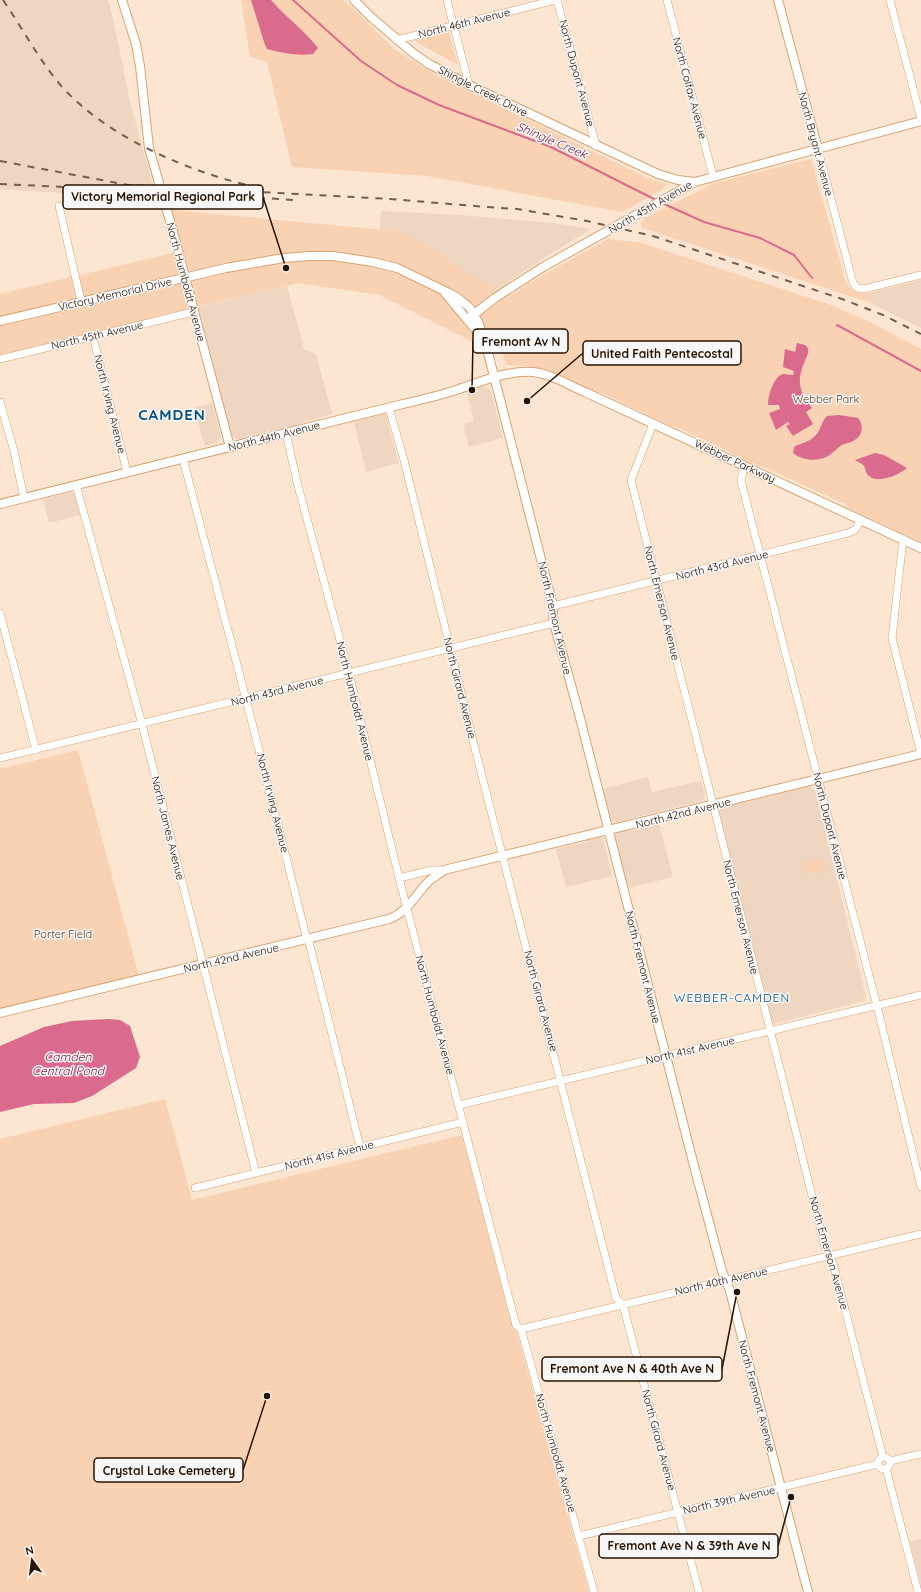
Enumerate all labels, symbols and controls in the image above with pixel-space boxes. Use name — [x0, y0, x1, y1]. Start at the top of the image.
street label: North 46th Avenue — [417, 5, 511, 41]
street label: North Dupont Avenue — [556, 18, 598, 128]
street label: North Colfax Avenue — [670, 36, 710, 140]
street label: Shingle Creek Drive — [436, 62, 530, 120]
street label: North Bryant Avenue — [795, 91, 837, 197]
water label: Shingle Creek — [514, 118, 591, 162]
street label: North 45th Avenue — [606, 177, 694, 237]
callout: Victory Memorial Regional Park — [63, 185, 263, 209]
text: Victory Memorial Regional Park — [71, 189, 255, 204]
street label: North Humboldt Avenue — [163, 221, 209, 343]
street label: Victory Memorial Drive — [57, 274, 173, 314]
street label: North 45th Avenue — [49, 318, 145, 352]
callout: Fremont Av N — [473, 329, 568, 353]
text: Fremont Av N — [482, 334, 560, 349]
callout: United Faith Pentecostal — [583, 341, 741, 365]
text: United Faith Pentecostal — [591, 346, 733, 361]
street label: North Irving Avenue — [91, 353, 129, 455]
park label: Webber Park — [793, 392, 859, 406]
district label: CAMDEN — [138, 405, 206, 424]
street label: North 44th Avenue — [227, 418, 321, 454]
street label: Webber Parkway — [692, 436, 778, 486]
street label: North Emerson Avenue — [641, 544, 683, 662]
street label: North 43rd Avenue — [674, 547, 770, 583]
street label: North Fremont Avenue — [535, 560, 575, 676]
street label: North Girard Avenue — [441, 636, 479, 740]
street label: North Humboldt Avenue — [333, 640, 377, 762]
street label: North 43rd Avenue — [229, 673, 325, 709]
street label: North Irving Avenue — [254, 752, 292, 854]
street label: North Dupont Avenue — [810, 771, 850, 881]
street label: North James Avenue — [148, 774, 188, 882]
street label: North 42nd Avenue — [634, 794, 732, 832]
street label: North Emerson Avenue — [720, 858, 762, 976]
street label: North Fremont Avenue — [622, 909, 664, 1025]
park label: Porter Field — [34, 927, 92, 941]
street label: North 42nd Avenue — [182, 940, 280, 976]
street label: North Girard Avenue — [521, 949, 561, 1053]
street label: North Humboldt Avenue — [412, 954, 458, 1076]
district label: WEBBER-CAMDEN — [674, 990, 790, 1005]
street label: North 41st Avenue — [644, 1033, 736, 1067]
water label: Camden Central Pond — [32, 1049, 106, 1078]
street label: North 41st Avenue — [283, 1137, 375, 1173]
street label: North Emerson Avenue — [806, 1195, 852, 1311]
street label: North 40th Avenue — [673, 1264, 769, 1298]
street label: North Fremont Avenue — [735, 1338, 779, 1454]
callout: Fremont Ave N & 40th Ave N — [542, 1357, 722, 1381]
text: Fremont Ave N & 40th Ave N — [550, 1361, 714, 1376]
street label: North Girard Avenue — [639, 1388, 679, 1492]
street label: North Humboldt Avenue — [532, 1392, 580, 1514]
callout: Crystal Lake Cemetery — [94, 1458, 243, 1482]
text: Crystal Lake Cemetery — [103, 1463, 235, 1478]
street label: North 39th Avenue — [681, 1483, 777, 1517]
callout: Fremont Ave N & 39th Ave N — [599, 1534, 778, 1558]
text: Fremont Ave N & 39th Ave N — [608, 1538, 770, 1553]
north arrow — [12, 1540, 52, 1580]
text: N — [24, 1543, 35, 1558]

